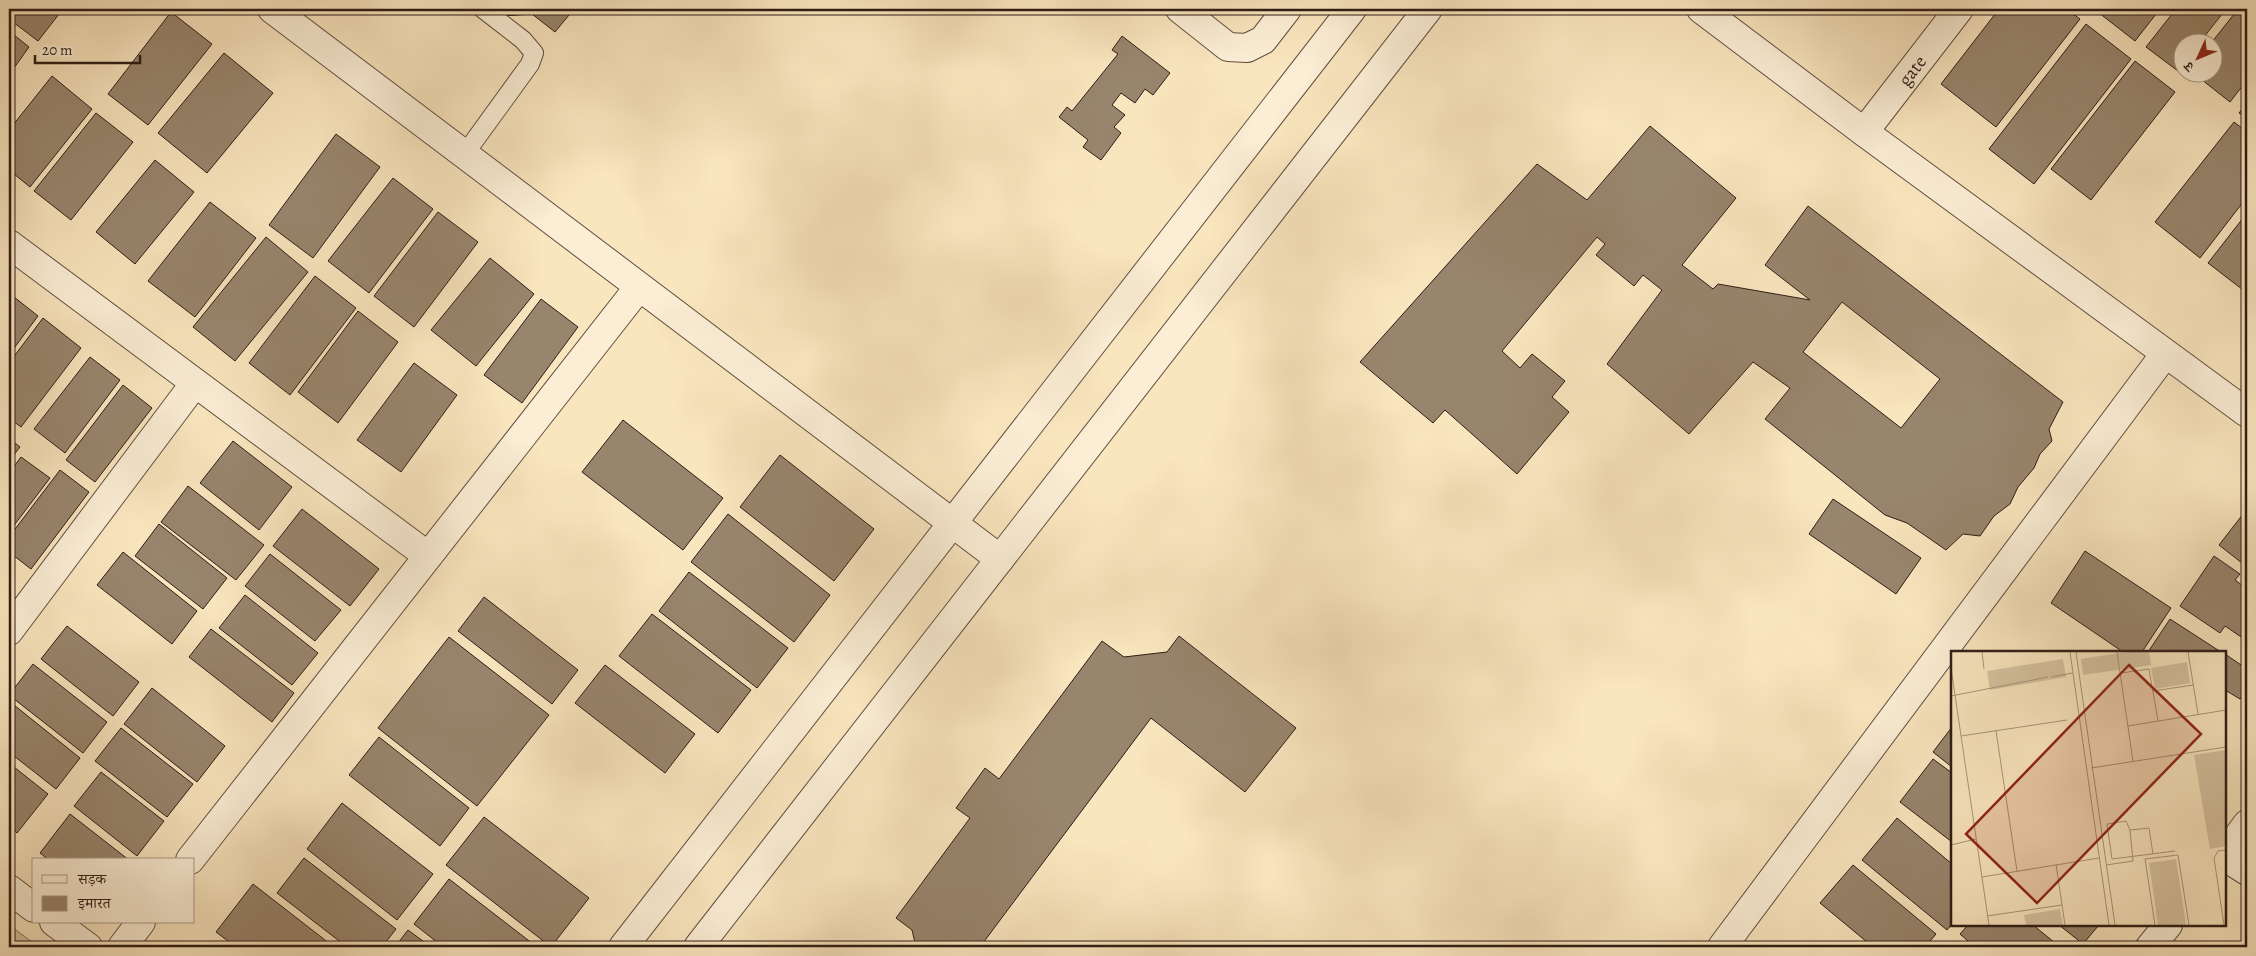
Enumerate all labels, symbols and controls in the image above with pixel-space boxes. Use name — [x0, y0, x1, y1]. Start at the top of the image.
scale bar — [35, 32, 140, 64]
north arrow — [2174, 32, 2224, 82]
text: 20 m — [42, 40, 73, 60]
street label: gate — [1892, 50, 1933, 92]
text: उ — [2179, 57, 2199, 77]
inset map — [1951, 651, 2226, 926]
legend — [32, 858, 195, 924]
text: सड़क — [77, 869, 107, 889]
text: इमारत — [77, 893, 112, 913]

